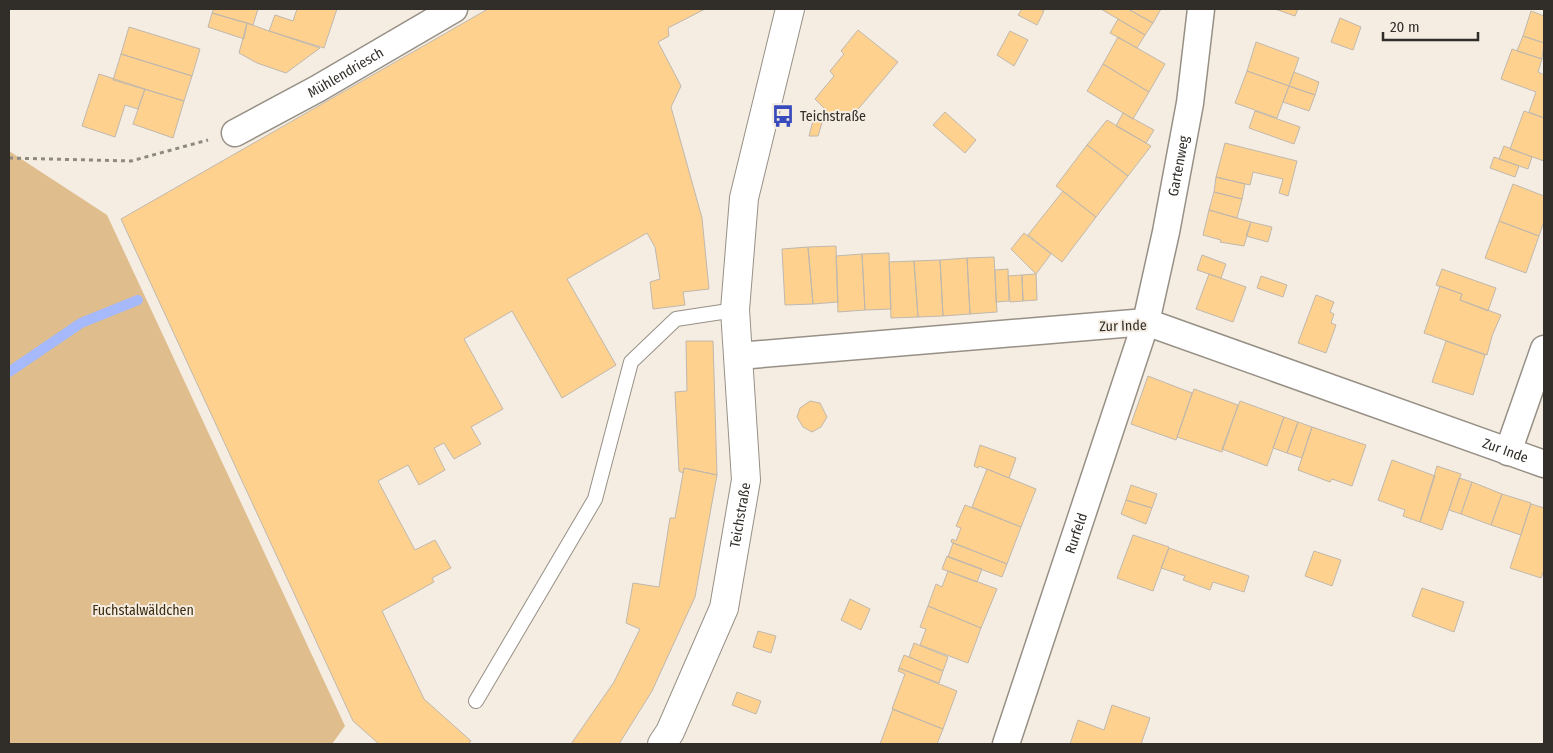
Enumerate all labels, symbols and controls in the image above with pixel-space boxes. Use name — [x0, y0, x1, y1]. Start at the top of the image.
scale bar — [1383, 10, 1478, 42]
text: 20 m — [1390, 18, 1420, 36]
street label: Mühlendriesch — [305, 44, 386, 101]
bus stop icon: Teichstraße — [770, 103, 796, 129]
place label: Teichstraße — [800, 108, 866, 125]
street label: Gartenweg — [1164, 134, 1192, 198]
street label: Zur Inde — [1099, 317, 1147, 335]
street label: Zur Inde — [1480, 434, 1531, 466]
street label: Teichstraße — [726, 481, 754, 549]
street label: Rurfeld — [1061, 511, 1091, 556]
park label: Fuchstalwäldchen — [92, 602, 194, 619]

